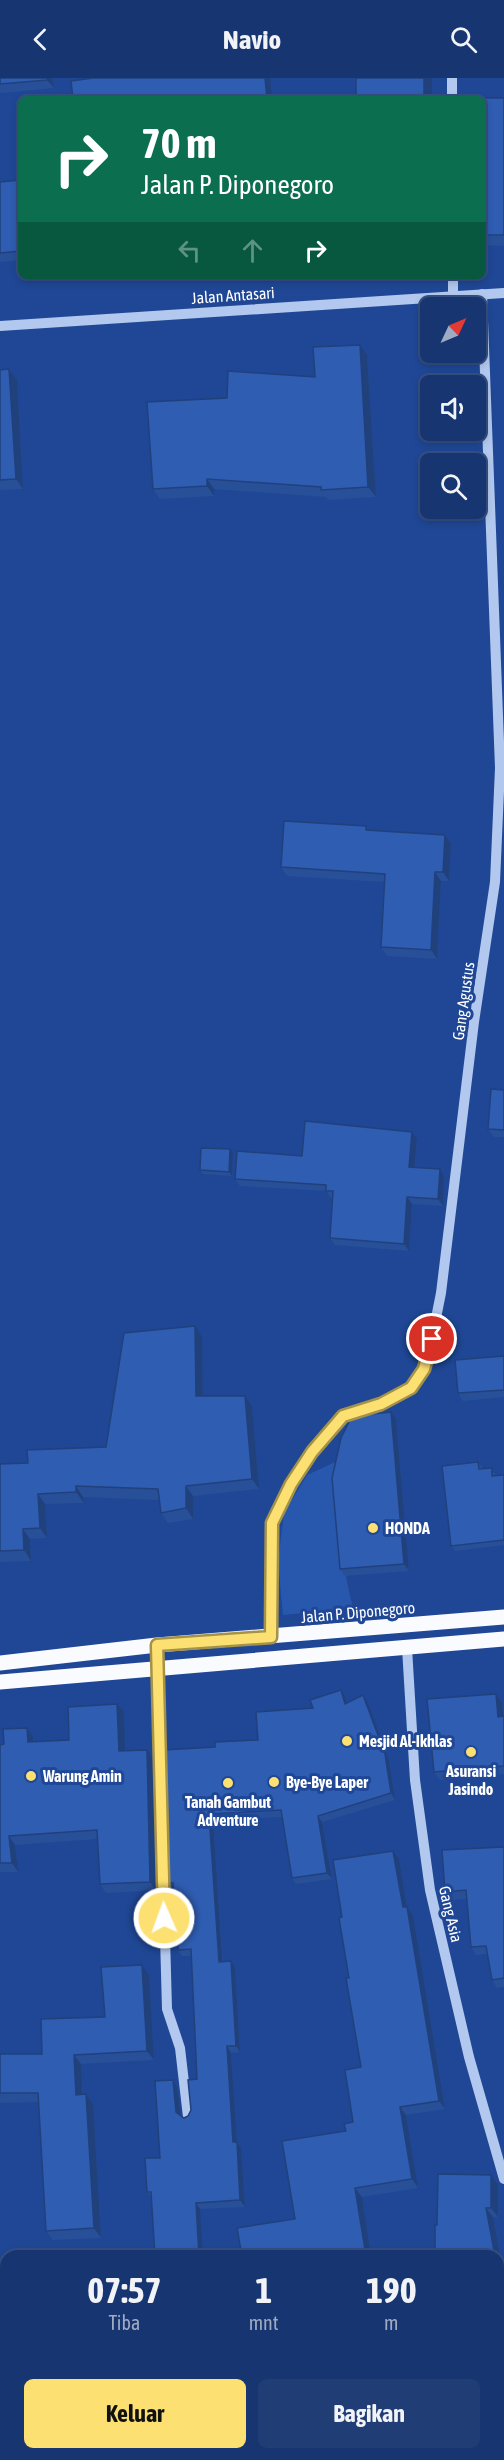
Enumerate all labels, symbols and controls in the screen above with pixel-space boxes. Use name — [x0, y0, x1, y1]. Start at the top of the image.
icon: back — [24, 23, 57, 56]
icon: search — [447, 23, 480, 56]
text: Navio — [223, 24, 281, 55]
text: 70 m — [141, 119, 216, 167]
icon: right — [42, 120, 120, 198]
text: Jalan P. Diponegoro — [141, 169, 334, 200]
icon: left — [173, 234, 206, 267]
icon: ahead — [236, 234, 269, 267]
icon: right — [299, 234, 332, 267]
street label: Jalan Antasari — [191, 283, 275, 307]
north arrow — [420, 297, 486, 363]
map controls — [420, 297, 486, 519]
button: sound — [420, 375, 486, 441]
button: search — [420, 453, 486, 519]
street label: Gang Agustus — [449, 960, 478, 1041]
pin — [406, 1313, 457, 1364]
icon: arrive — [415, 1322, 448, 1355]
place label: HONDA — [385, 1519, 430, 1537]
marker: HONDA — [366, 1521, 380, 1535]
street label: Jalan P. Diponegoro — [300, 1598, 416, 1627]
place label: Mesjid Al-Ikhlas — [359, 1732, 452, 1750]
marker: Mesjid Al-Ikhlas — [340, 1734, 354, 1748]
marker: Asuransi Jasindo — [464, 1745, 478, 1759]
place label: Asuransi Jasindo — [445, 1762, 496, 1798]
place label: Warung Amin — [42, 1767, 122, 1785]
marker: Warung Amin — [24, 1769, 38, 1783]
place label: Bye-Bye Laper — [286, 1773, 368, 1791]
marker: Bye-Bye Laper — [267, 1775, 281, 1789]
marker: Tanah Gambut Adventure — [221, 1776, 235, 1790]
place label: Tanah Gambut Adventure — [185, 1793, 271, 1829]
street label: Gang Asia — [435, 1884, 466, 1944]
position arrow — [132, 1886, 196, 1950]
text: 07:57 — [87, 2269, 161, 2311]
text: 1 — [255, 2269, 272, 2311]
text: 190 — [366, 2269, 417, 2311]
text: Tiba — [108, 2311, 140, 2334]
text: mnt — [249, 2311, 279, 2334]
text: m — [384, 2311, 398, 2334]
button: Keluar — [24, 2379, 246, 2448]
button: Bagikan — [258, 2379, 480, 2448]

